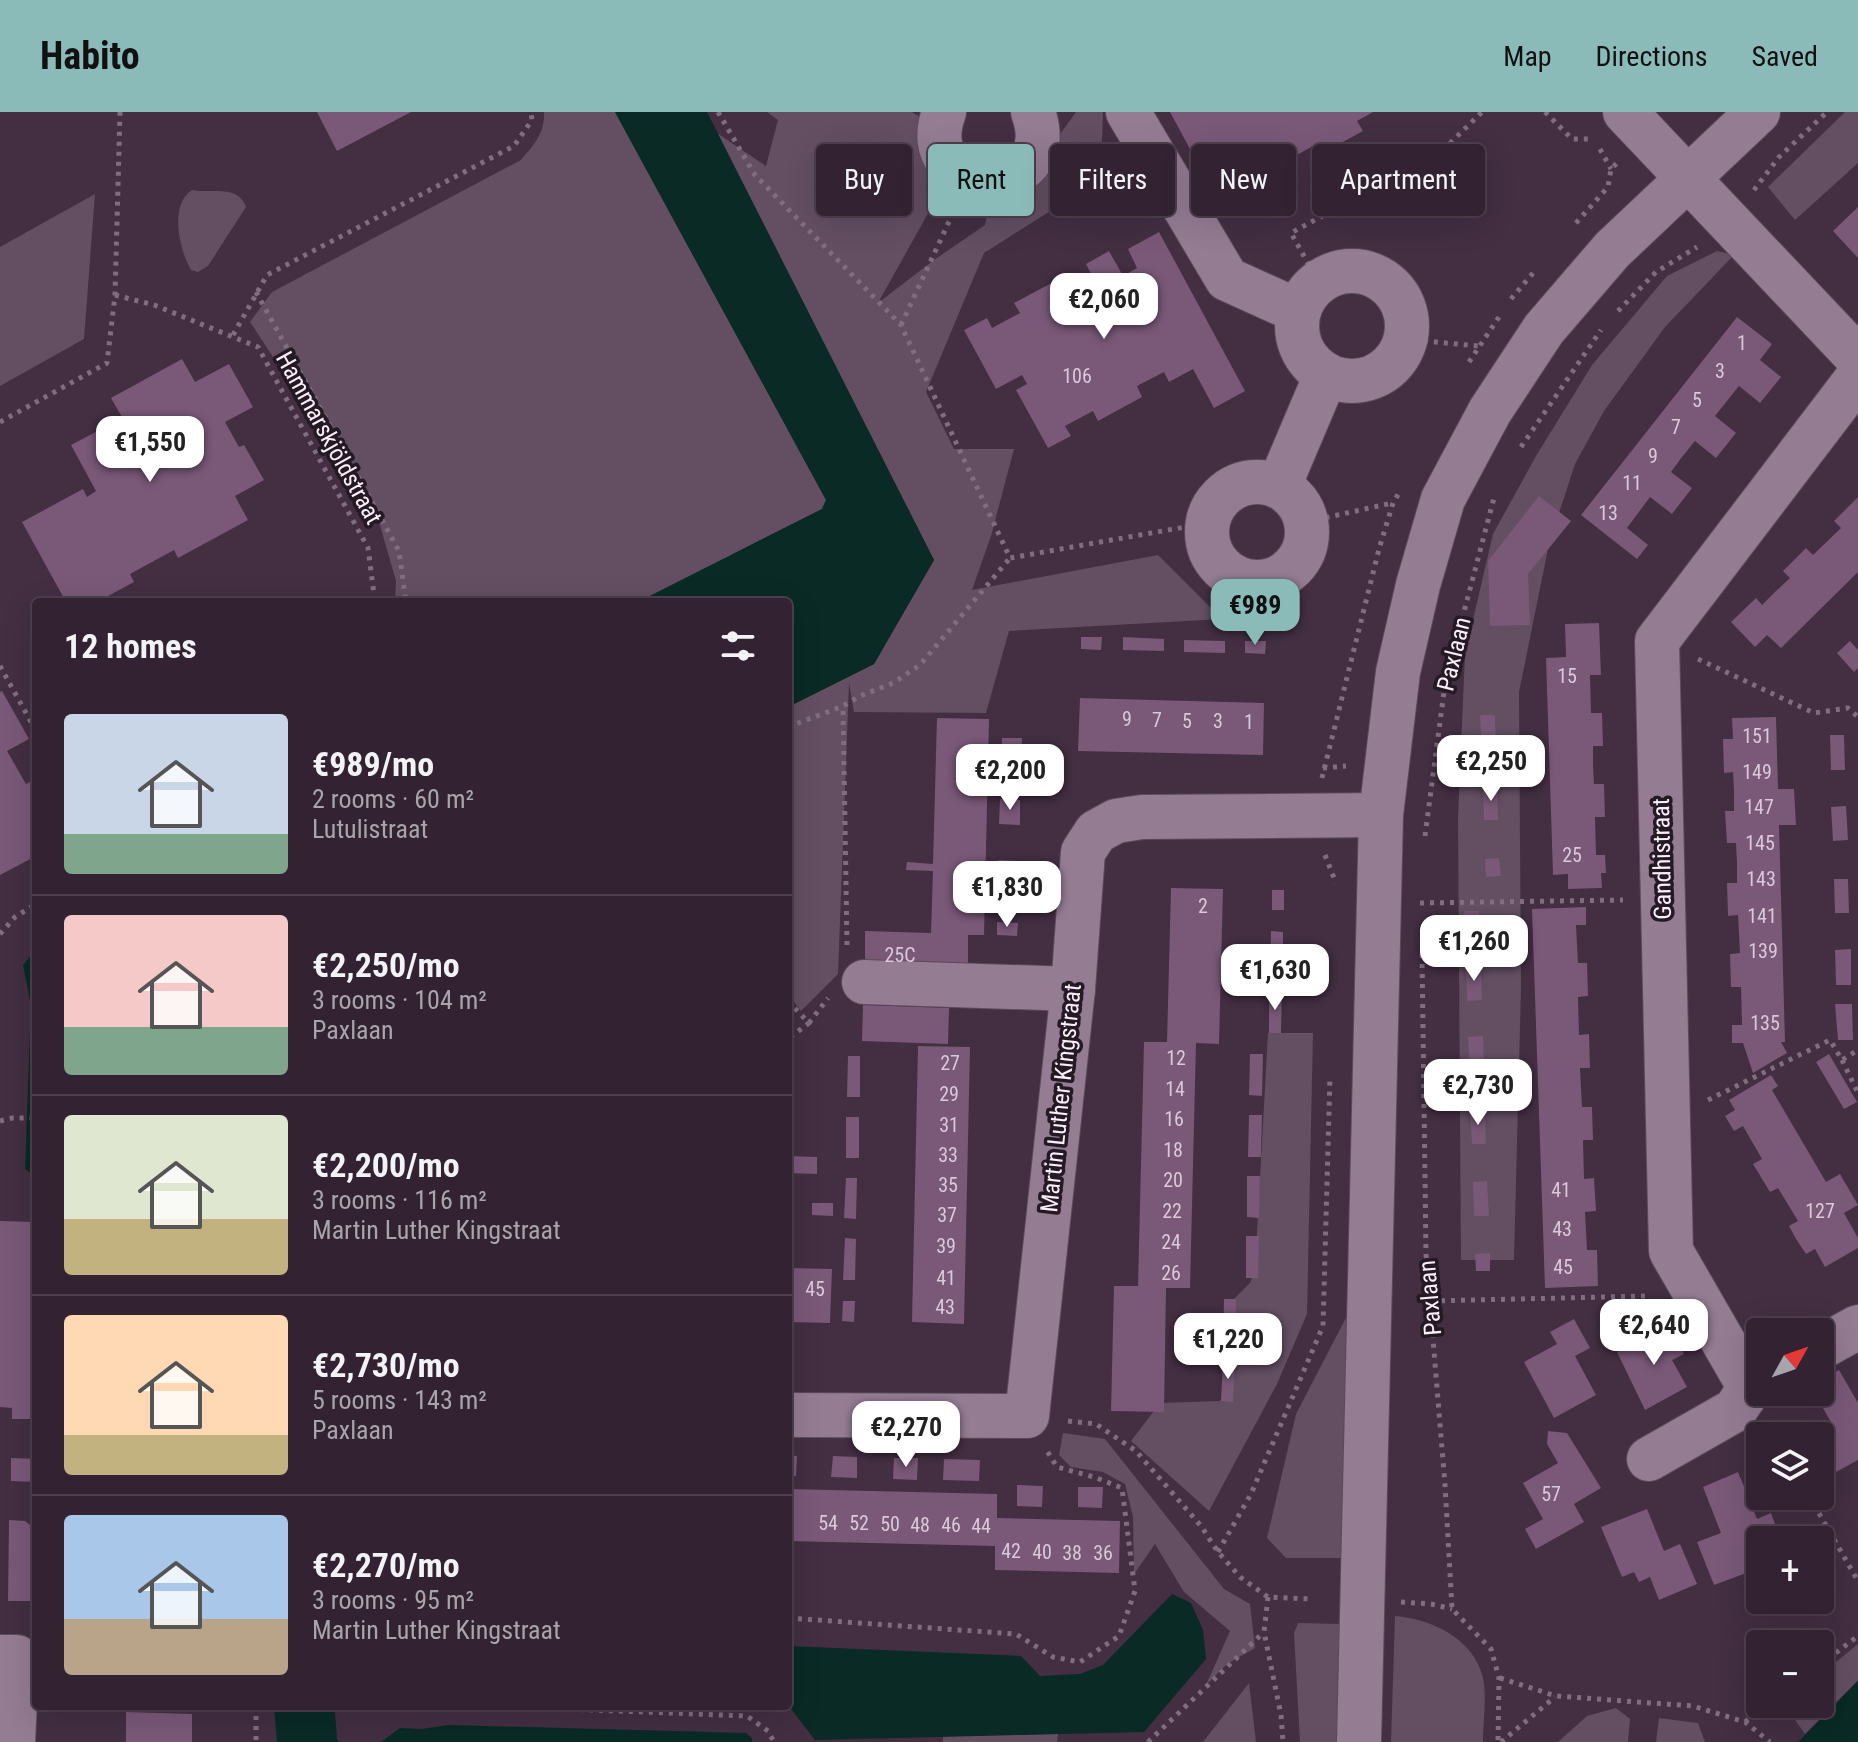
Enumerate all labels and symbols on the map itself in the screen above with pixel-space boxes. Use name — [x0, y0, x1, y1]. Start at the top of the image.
pin: €2,060 — [1039, 273, 1169, 341]
house number: 1 — [1737, 331, 1747, 355]
street label: Hammarskjöldstraat — [270, 347, 388, 529]
house number: 3 — [1715, 359, 1725, 383]
house number: 106 — [1062, 364, 1092, 388]
house number: 5 — [1692, 388, 1702, 412]
house number: 7 — [1671, 415, 1681, 439]
pin: €1,550 — [85, 416, 215, 484]
house number: 9 — [1648, 444, 1658, 468]
house number: 11 — [1622, 471, 1642, 495]
house number: 13 — [1598, 501, 1618, 525]
pin: €989 — [1208, 579, 1302, 647]
street label: Paxlaan — [1431, 614, 1477, 694]
house number: 15 — [1557, 664, 1577, 688]
house number: 9 — [1122, 707, 1132, 731]
house number: 7 — [1152, 708, 1162, 732]
house number: 5 — [1182, 709, 1192, 733]
house number: 3 — [1213, 709, 1223, 733]
house number: 1 — [1244, 710, 1254, 734]
house number: 151 — [1742, 724, 1772, 748]
pin: €2,250 — [1426, 735, 1556, 803]
pin: €2,200 — [945, 744, 1075, 812]
house number: 149 — [1742, 760, 1772, 784]
house number: 147 — [1744, 795, 1774, 819]
street label: Gandhistraat — [1647, 798, 1677, 920]
house number: 145 — [1745, 831, 1775, 855]
house number: 25 — [1562, 843, 1582, 867]
pin: €1,830 — [942, 861, 1072, 929]
house number: 143 — [1746, 867, 1776, 891]
house number: 2 — [1198, 894, 1208, 918]
house number: 141 — [1747, 904, 1777, 928]
pin: €1,260 — [1409, 915, 1539, 983]
house number: 139 — [1748, 939, 1778, 963]
house number: 25C — [884, 943, 916, 967]
pin: €1,630 — [1210, 944, 1340, 1012]
street label: Martin Luther Kingstraat — [1035, 982, 1087, 1214]
house number: 135 — [1750, 1011, 1780, 1035]
house number: 12 — [1166, 1046, 1186, 1070]
house number: 27 — [940, 1051, 960, 1075]
pin: €2,730 — [1413, 1059, 1543, 1127]
house number: 14 — [1165, 1077, 1185, 1101]
house number: 29 — [939, 1082, 959, 1106]
house number: 16 — [1164, 1107, 1184, 1131]
house number: 31 — [939, 1113, 959, 1137]
house number: 18 — [1163, 1138, 1183, 1162]
house number: 33 — [938, 1143, 958, 1167]
house number: 20 — [1163, 1168, 1183, 1192]
house number: 35 — [938, 1173, 958, 1197]
house number: 41 — [1551, 1178, 1571, 1202]
house number: 22 — [1162, 1199, 1182, 1223]
house number: 127 — [1805, 1199, 1835, 1223]
house number: 37 — [937, 1203, 957, 1227]
house number: 43 — [1552, 1217, 1572, 1241]
house number: 24 — [1161, 1230, 1181, 1254]
house number: 39 — [936, 1234, 956, 1258]
house number: 45 — [1553, 1255, 1573, 1279]
street label: Paxlaan — [1413, 1259, 1447, 1337]
house number: 26 — [1161, 1261, 1181, 1285]
house number: 41 — [936, 1266, 956, 1290]
house number: 45 — [805, 1277, 825, 1301]
house number: 43 — [935, 1295, 955, 1319]
pin: €2,640 — [1589, 1299, 1719, 1367]
pin: €1,220 — [1163, 1313, 1293, 1381]
north arrow — [1746, 1318, 1834, 1406]
pin: €2,270 — [841, 1401, 971, 1469]
house number: 57 — [1541, 1482, 1561, 1506]
house number: 54 — [818, 1511, 838, 1535]
house number: 52 — [849, 1511, 869, 1535]
house number: 50 — [880, 1512, 900, 1536]
house number: 48 — [910, 1513, 930, 1537]
house number: 46 — [941, 1513, 961, 1537]
house number: 44 — [971, 1514, 991, 1538]
house number: 42 — [1001, 1539, 1021, 1563]
house number: 40 — [1032, 1540, 1052, 1564]
house number: 38 — [1062, 1541, 1082, 1565]
house number: 36 — [1093, 1541, 1113, 1565]

